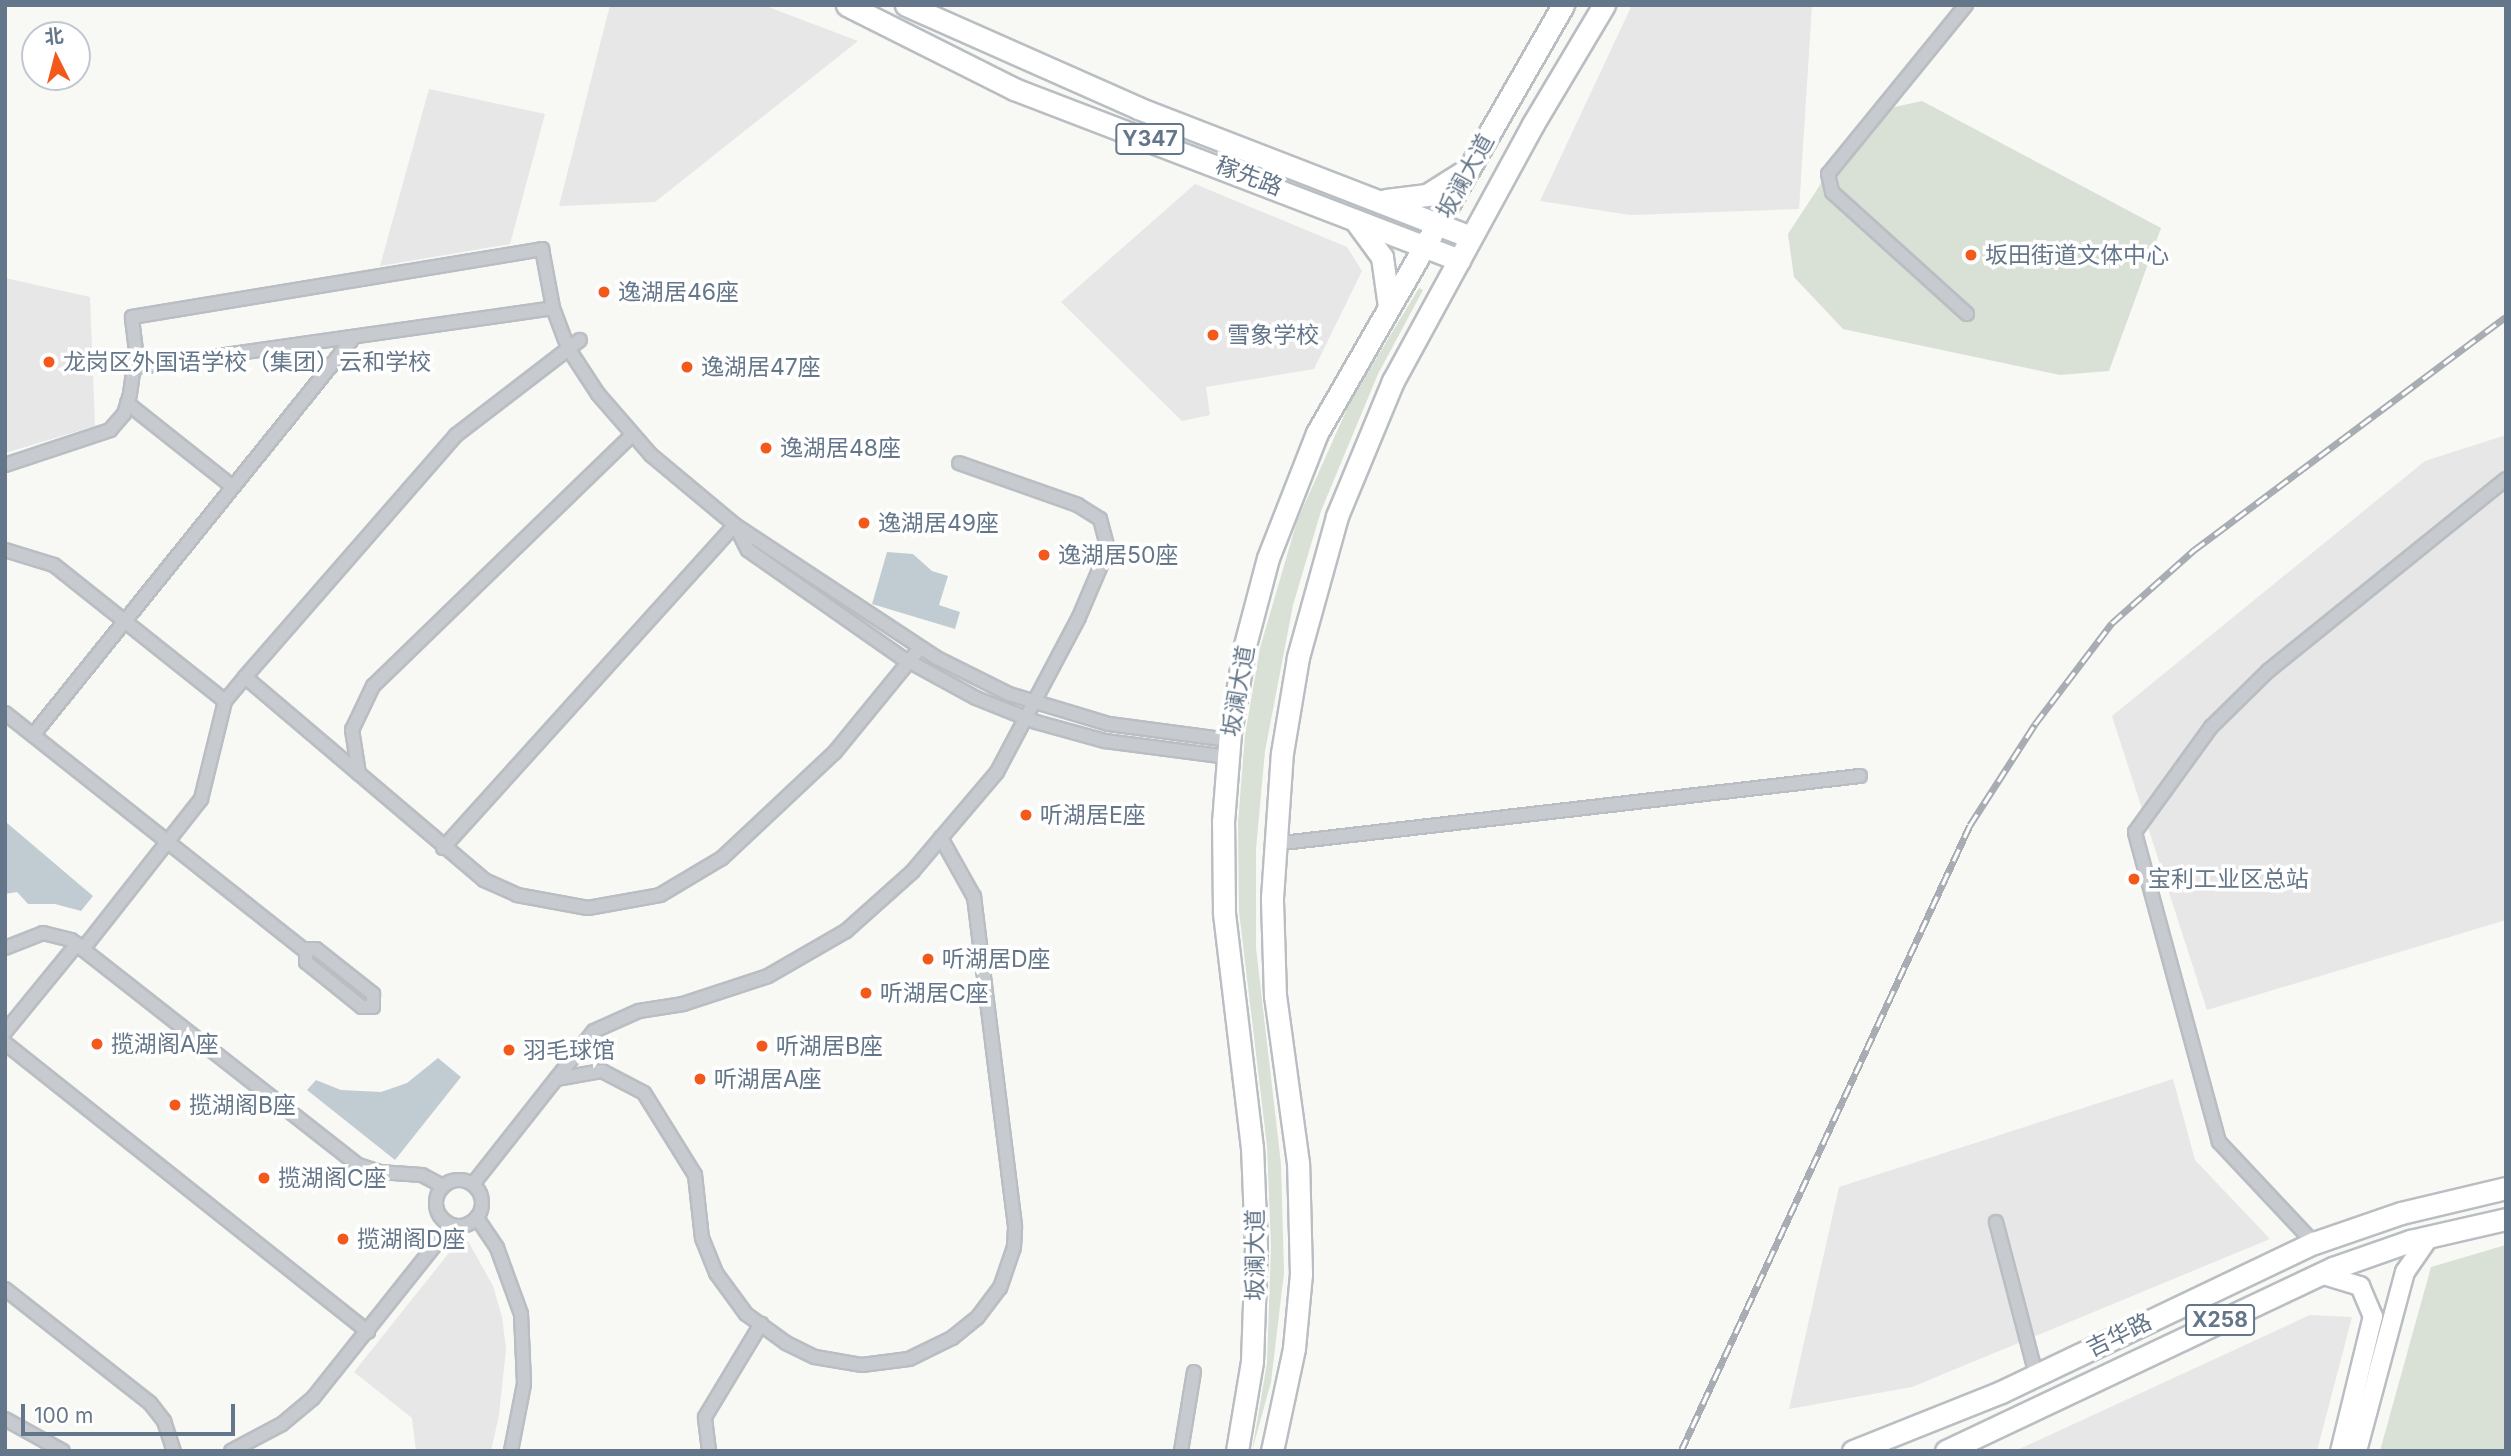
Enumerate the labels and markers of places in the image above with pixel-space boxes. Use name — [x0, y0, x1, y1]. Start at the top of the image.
place label: 坂田街道文体中心 — [1985, 241, 2169, 269]
marker: 坂田街道文体中心 — [1963, 247, 1979, 263]
place label: 逸湖居46座 — [618, 278, 739, 306]
marker: 逸湖居46座 — [596, 284, 612, 300]
place label: 雪象学校 — [1227, 321, 1319, 349]
marker: 雪象学校 — [1205, 327, 1221, 343]
place label: 龙岗区外国语学校（集团）云和学校 — [63, 348, 431, 376]
place label: 逸湖居47座 — [701, 353, 821, 381]
marker: 龙岗区外国语学校（集团）云和学校 — [41, 354, 57, 370]
marker: 逸湖居47座 — [679, 359, 695, 375]
place label: 逸湖居48座 — [780, 434, 901, 462]
marker: 逸湖居48座 — [758, 440, 774, 456]
place label: 逸湖居49座 — [878, 509, 999, 537]
marker: 逸湖居49座 — [856, 515, 872, 531]
place label: 逸湖居50座 — [1058, 541, 1178, 569]
marker: 逸湖居50座 — [1036, 547, 1052, 563]
place label: 听湖居E座 — [1040, 801, 1146, 829]
marker: 听湖居E座 — [1018, 807, 1034, 823]
place label: 宝利工业区总站 — [2148, 865, 2309, 893]
marker: 宝利工业区总站 — [2126, 871, 2142, 887]
place label: 听湖居D座 — [942, 945, 1051, 973]
marker: 听湖居D座 — [920, 951, 936, 967]
place label: 听湖居C座 — [880, 979, 989, 1007]
marker: 听湖居C座 — [858, 985, 874, 1001]
place label: 揽湖阁A座 — [111, 1030, 219, 1058]
place label: 听湖居B座 — [776, 1032, 883, 1060]
marker: 揽湖阁A座 — [89, 1036, 105, 1052]
place label: 羽毛球馆 — [523, 1036, 615, 1064]
marker: 听湖居B座 — [754, 1038, 770, 1054]
marker: 羽毛球馆 — [501, 1042, 517, 1058]
place label: 听湖居A座 — [714, 1065, 822, 1093]
marker: 听湖居A座 — [692, 1071, 708, 1087]
place label: 揽湖阁B座 — [189, 1091, 296, 1119]
marker: 揽湖阁B座 — [167, 1097, 183, 1113]
place label: 揽湖阁C座 — [278, 1164, 387, 1192]
marker: 揽湖阁C座 — [256, 1170, 272, 1186]
place label: 揽湖阁D座 — [357, 1225, 466, 1253]
marker: 揽湖阁D座 — [335, 1231, 351, 1247]

